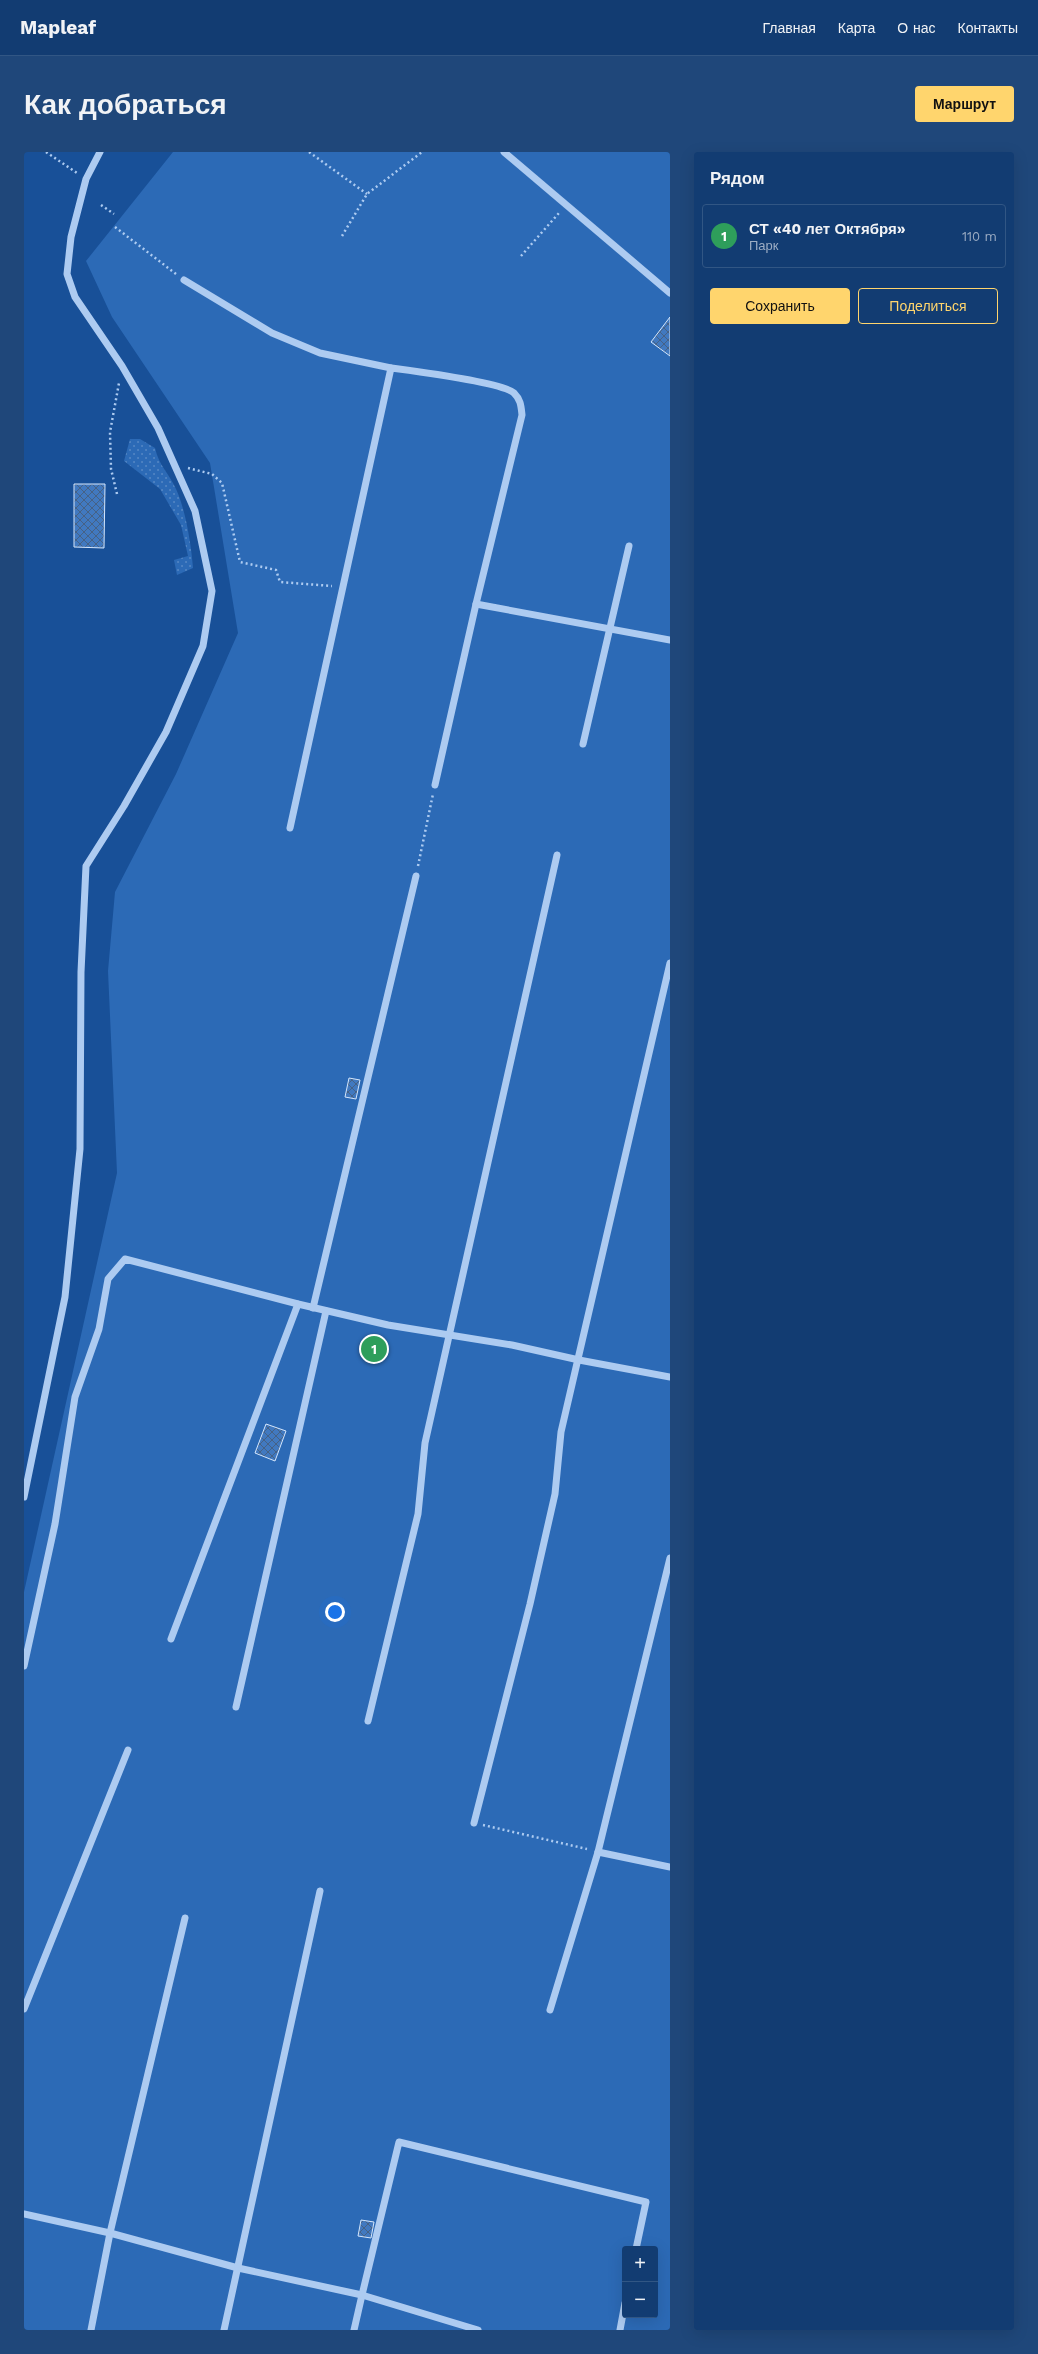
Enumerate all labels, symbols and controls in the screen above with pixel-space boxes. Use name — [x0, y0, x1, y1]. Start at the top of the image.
text: Mapleaf — [20, 16, 96, 39]
text: Главная — [763, 20, 816, 36]
text: Карта — [838, 20, 875, 36]
text: О нас — [897, 20, 936, 36]
text: Контакты — [958, 20, 1018, 36]
button: Маршрут — [915, 86, 1014, 122]
text: Как добраться — [24, 88, 227, 121]
text: Рядом — [710, 168, 765, 188]
text: СТ «40 лет Октября» — [749, 220, 905, 238]
text: 1 — [721, 229, 727, 244]
text: 110 m — [962, 229, 997, 244]
text: Парк — [749, 238, 779, 253]
button: Сохранить — [710, 288, 850, 324]
button: Поделиться — [858, 288, 998, 324]
pin: 1 — [361, 1334, 387, 1364]
your location — [325, 1602, 345, 1622]
map controls — [622, 2246, 658, 2318]
button: + — [622, 2246, 658, 2282]
button: − — [622, 2282, 658, 2318]

